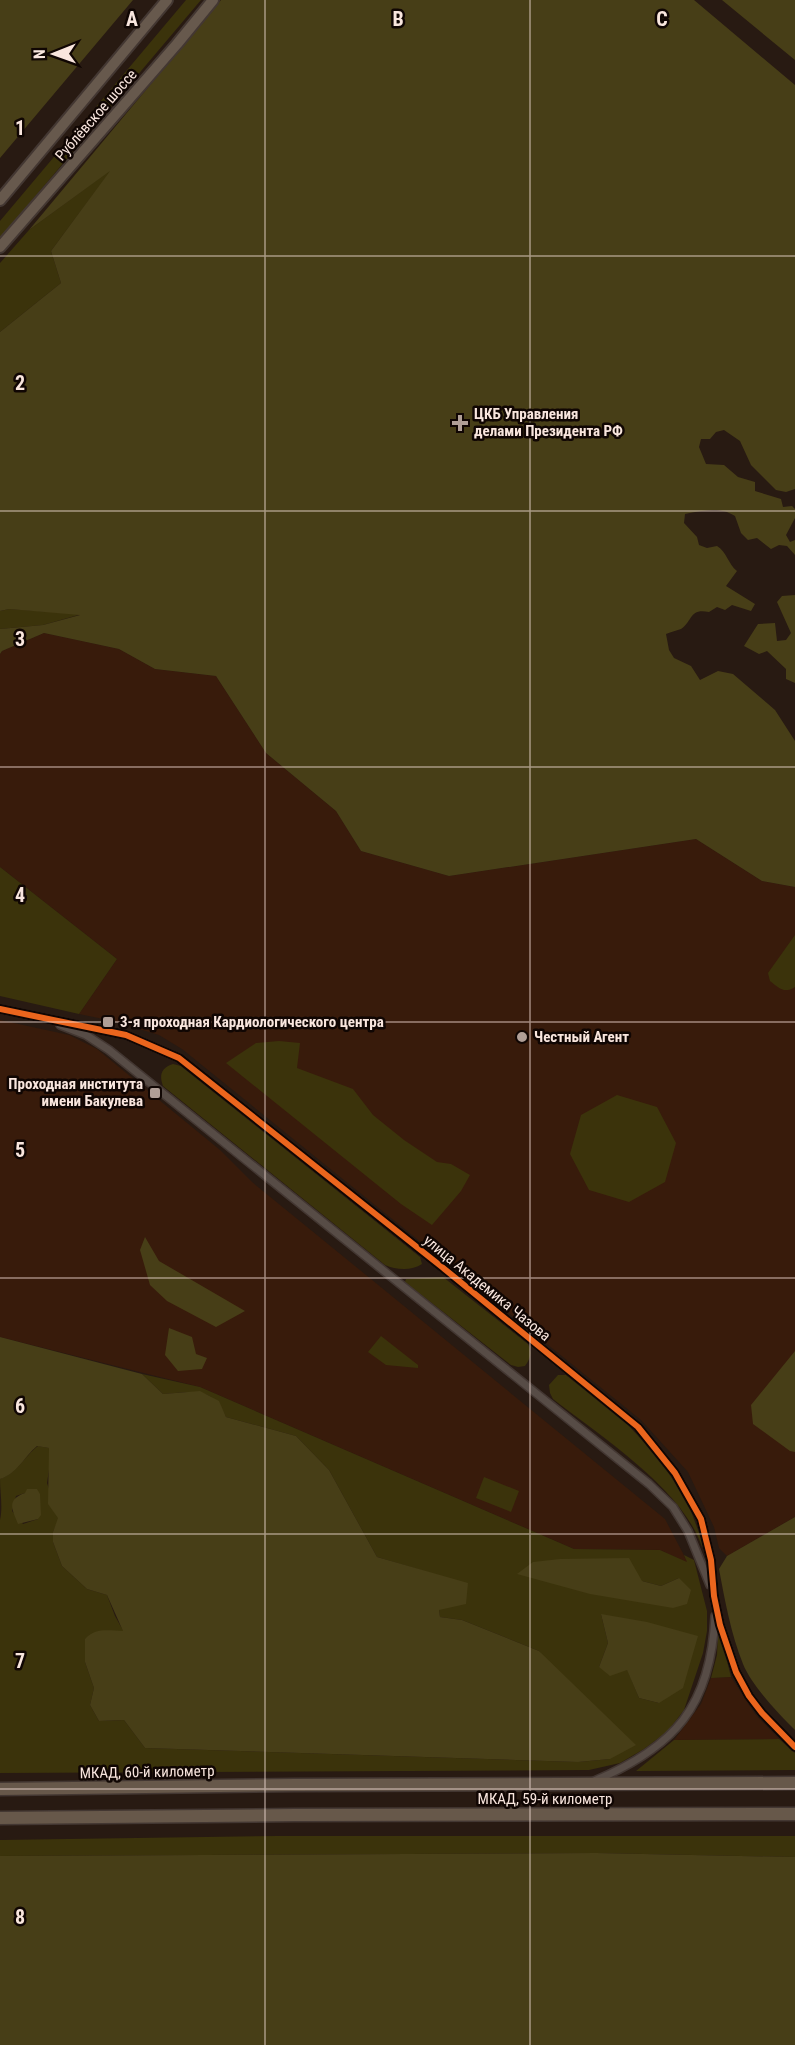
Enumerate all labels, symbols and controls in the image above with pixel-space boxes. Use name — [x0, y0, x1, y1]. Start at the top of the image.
text: A — [126, 7, 138, 31]
text: B — [392, 7, 404, 31]
text: C — [656, 7, 668, 31]
north arrow — [24, 24, 84, 84]
text: N — [30, 49, 49, 59]
street label: Рублёвское шоссе — [51, 66, 141, 164]
text: 1 — [15, 116, 25, 140]
text: 2 — [15, 371, 25, 395]
place label: ЦКБ Управления делами Президента РФ — [474, 405, 623, 440]
marker: ЦКБ Управления делами Президента РФ — [451, 414, 469, 432]
text: 3 — [15, 627, 25, 651]
text: 4 — [15, 883, 25, 907]
place label: 3-я проходная Кардиологического центра — [120, 1013, 384, 1031]
marker: 3-я проходная Кардиологического центра — [101, 1015, 115, 1029]
place label: Честный Агент — [534, 1028, 629, 1046]
marker: Честный Агент — [515, 1030, 529, 1044]
place label: Проходная института имени Бакулева — [8, 1075, 143, 1110]
marker: Проходная института имени Бакулева — [148, 1086, 162, 1100]
text: 5 — [15, 1138, 25, 1162]
street label: улица Академика Чазова — [420, 1231, 554, 1345]
text: 6 — [15, 1394, 25, 1418]
text: 7 — [15, 1649, 25, 1673]
street label: МКАД, 60-й километр — [79, 1762, 215, 1782]
street label: МКАД, 59-й километр — [478, 1790, 612, 1808]
text: 8 — [15, 1905, 25, 1929]

